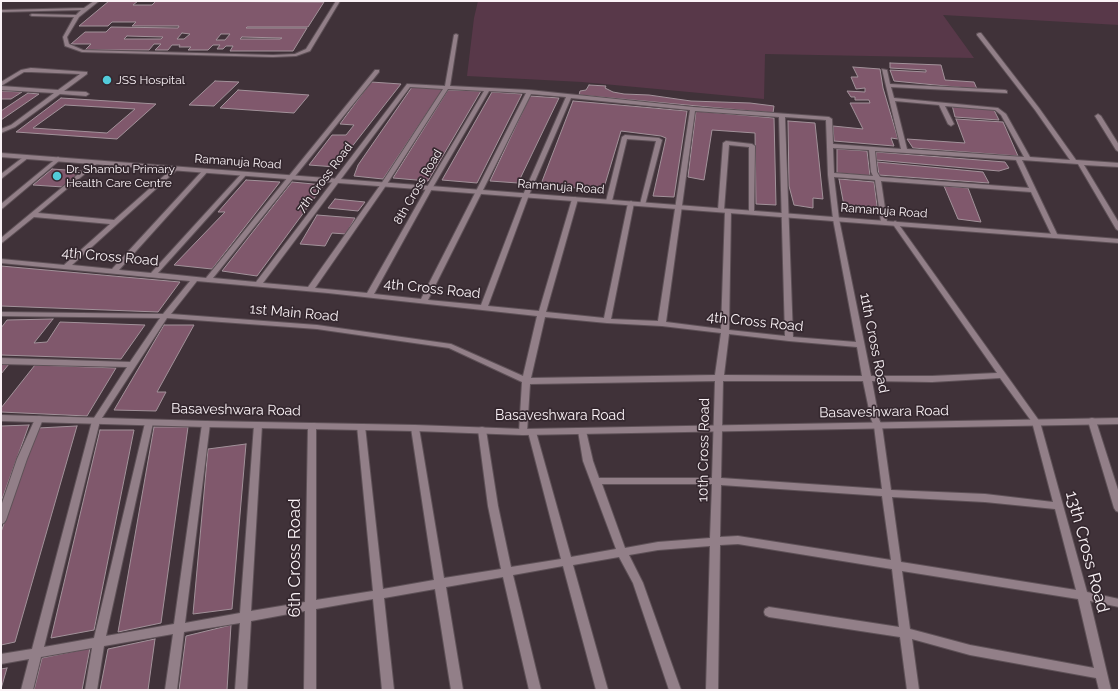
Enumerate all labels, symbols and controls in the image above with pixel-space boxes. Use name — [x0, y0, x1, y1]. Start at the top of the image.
place label: JSS Hospital — [116, 73, 185, 87]
marker: JSS Hospital — [101, 74, 113, 86]
street label: 7th Cross Road — [294, 140, 356, 216]
street label: 8th Cross Road — [391, 147, 445, 227]
street label: Ramanuja Road — [194, 152, 282, 172]
place label: Dr. Shambu Primary Health Care Centre — [66, 162, 175, 190]
marker: Dr. Shambu Primary Health Care Centre — [51, 170, 63, 182]
street label: Ramanuja Road — [517, 177, 605, 197]
street label: Ramanuja Road — [840, 201, 928, 221]
street label: 4th Cross Road — [61, 244, 159, 270]
street label: 4th Cross Road — [383, 276, 481, 302]
street label: 11th Cross Road — [856, 291, 892, 395]
street label: 1st Main Road — [249, 301, 339, 325]
street label: 4th Cross Road — [706, 309, 804, 335]
street label: 10th Cross Road — [695, 398, 713, 502]
street label: Basaveshwara Road — [171, 400, 301, 420]
street label: Basaveshwara Road — [819, 402, 949, 422]
street label: Basaveshwara Road — [495, 408, 625, 424]
street label: 13th Cross Road — [1061, 489, 1113, 615]
street label: 6th Cross Road — [285, 498, 305, 618]

